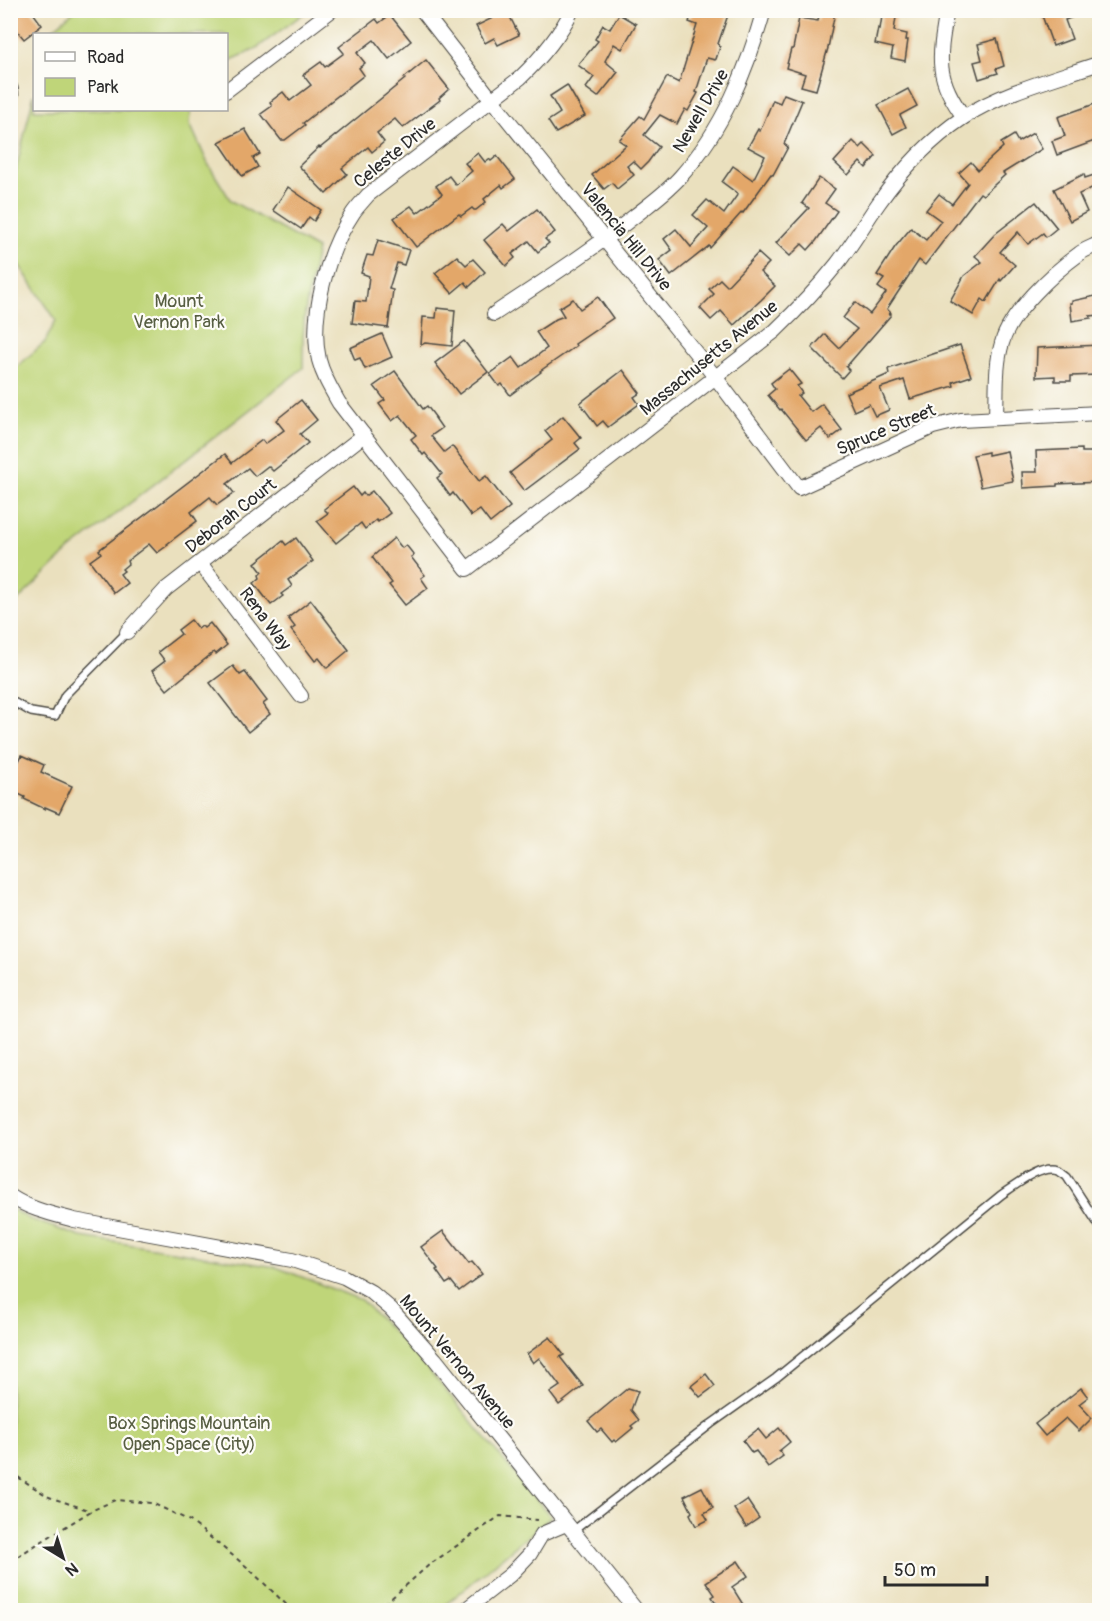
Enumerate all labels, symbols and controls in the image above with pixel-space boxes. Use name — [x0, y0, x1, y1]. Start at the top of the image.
legend — [33, 33, 228, 111]
text: Road — [87, 46, 124, 69]
street label: Newell Drive — [668, 65, 734, 157]
text: Park — [87, 76, 119, 99]
street label: Celeste Drive — [349, 113, 441, 193]
street label: Valencia Hill Drive — [575, 178, 677, 296]
park label: Mount Vernon Park — [133, 290, 225, 334]
street label: Massachusetts Avenue — [635, 295, 783, 421]
street label: Spruce Street — [833, 399, 940, 461]
street label: Deborah Court — [181, 473, 282, 559]
street label: Rena Way — [234, 583, 296, 655]
street label: Mount Vernon Avenue — [394, 1290, 520, 1434]
park label: Box Springs Mountain Open Space (City) — [108, 1412, 270, 1456]
north arrow — [33, 1528, 93, 1588]
scale bar — [885, 1549, 987, 1587]
text: N — [61, 1558, 82, 1580]
text: 50 m — [894, 1559, 936, 1582]

